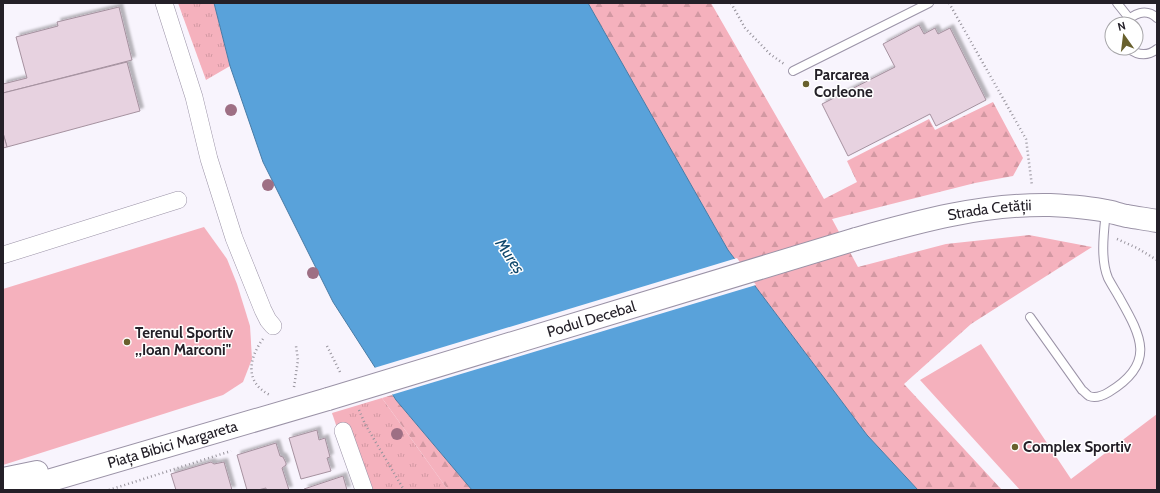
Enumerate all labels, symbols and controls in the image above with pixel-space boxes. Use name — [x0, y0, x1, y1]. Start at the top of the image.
north arrow — [1104, 16, 1144, 56]
text: N — [1116, 19, 1127, 34]
place label: Parcarea Corleone — [814, 66, 873, 101]
marker: Parcarea Corleone — [801, 79, 811, 89]
street label: Strada Cetății — [946, 196, 1032, 224]
water label: Mureș — [491, 234, 529, 277]
street label: Podul Decebal — [545, 297, 638, 341]
place label: Terenul Sportiv ,,Ioan Marconi" — [135, 324, 234, 359]
marker: Terenul Sportiv ,,Ioan Marconi" — [122, 337, 132, 347]
street label: Piața Bibici Margareta — [105, 417, 240, 472]
place label: Complex Sportiv — [1023, 438, 1132, 456]
marker: Complex Sportiv — [1010, 442, 1020, 452]

